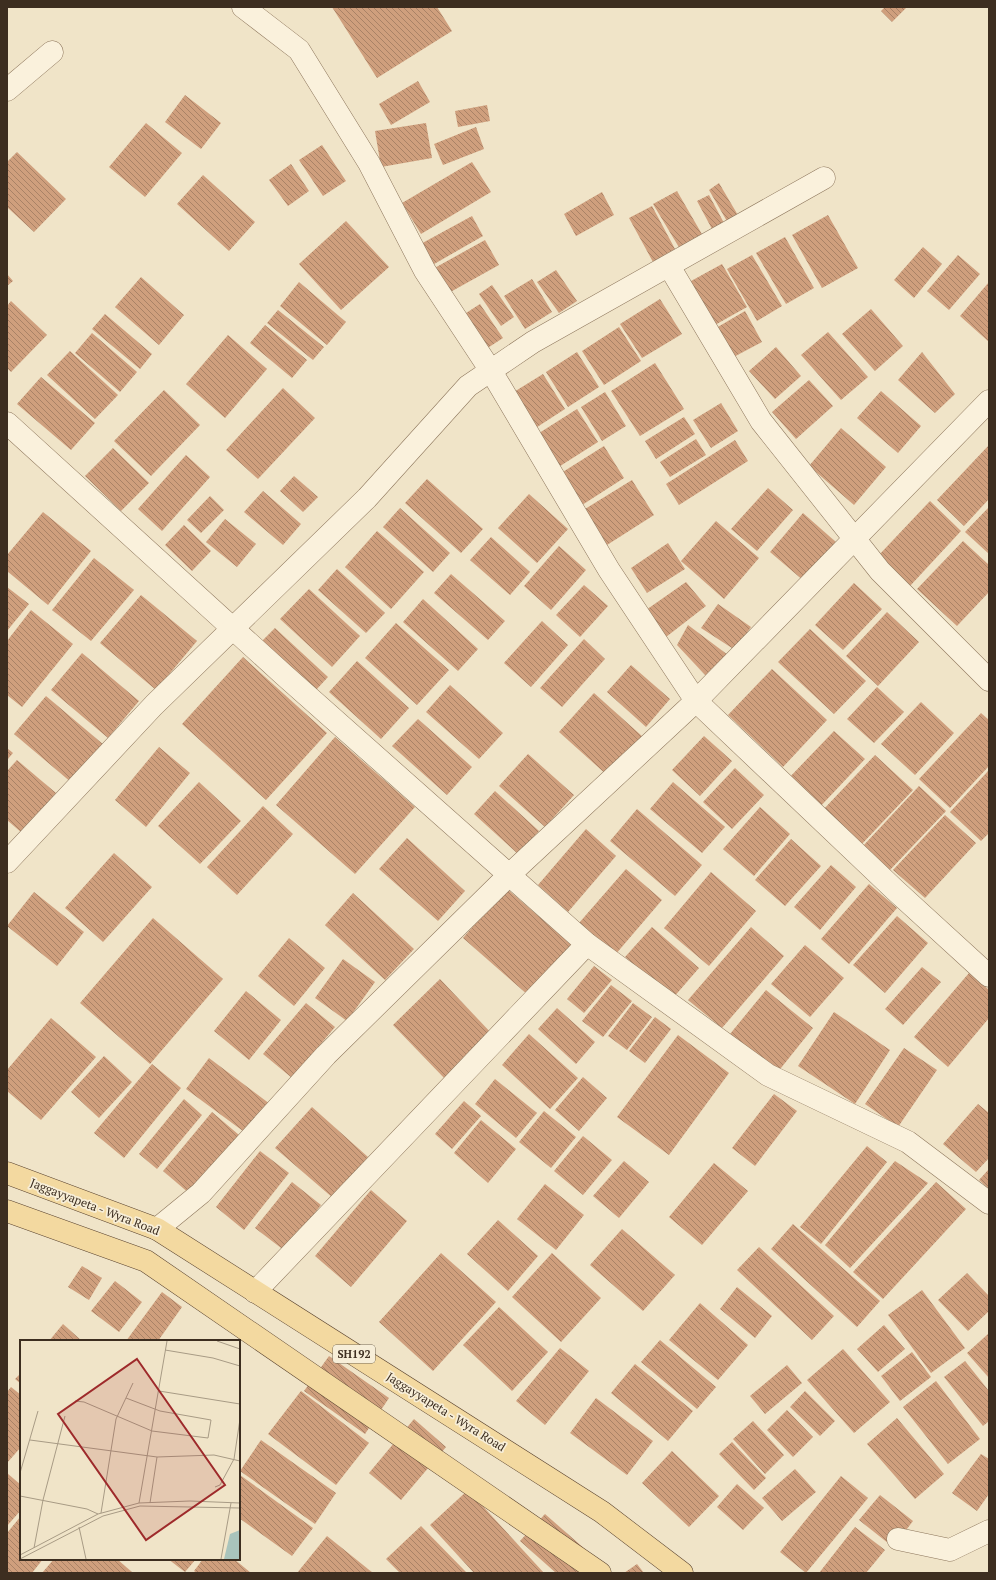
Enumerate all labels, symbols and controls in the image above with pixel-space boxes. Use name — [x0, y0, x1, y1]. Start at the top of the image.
street label: Jaggayyapeta - Wyra Road — [28, 1175, 162, 1238]
inset map — [20, 1340, 240, 1560]
road number: SH192 — [333, 1345, 375, 1363]
street label: Jaggayyapeta - Wyra Road — [384, 1369, 509, 1455]

